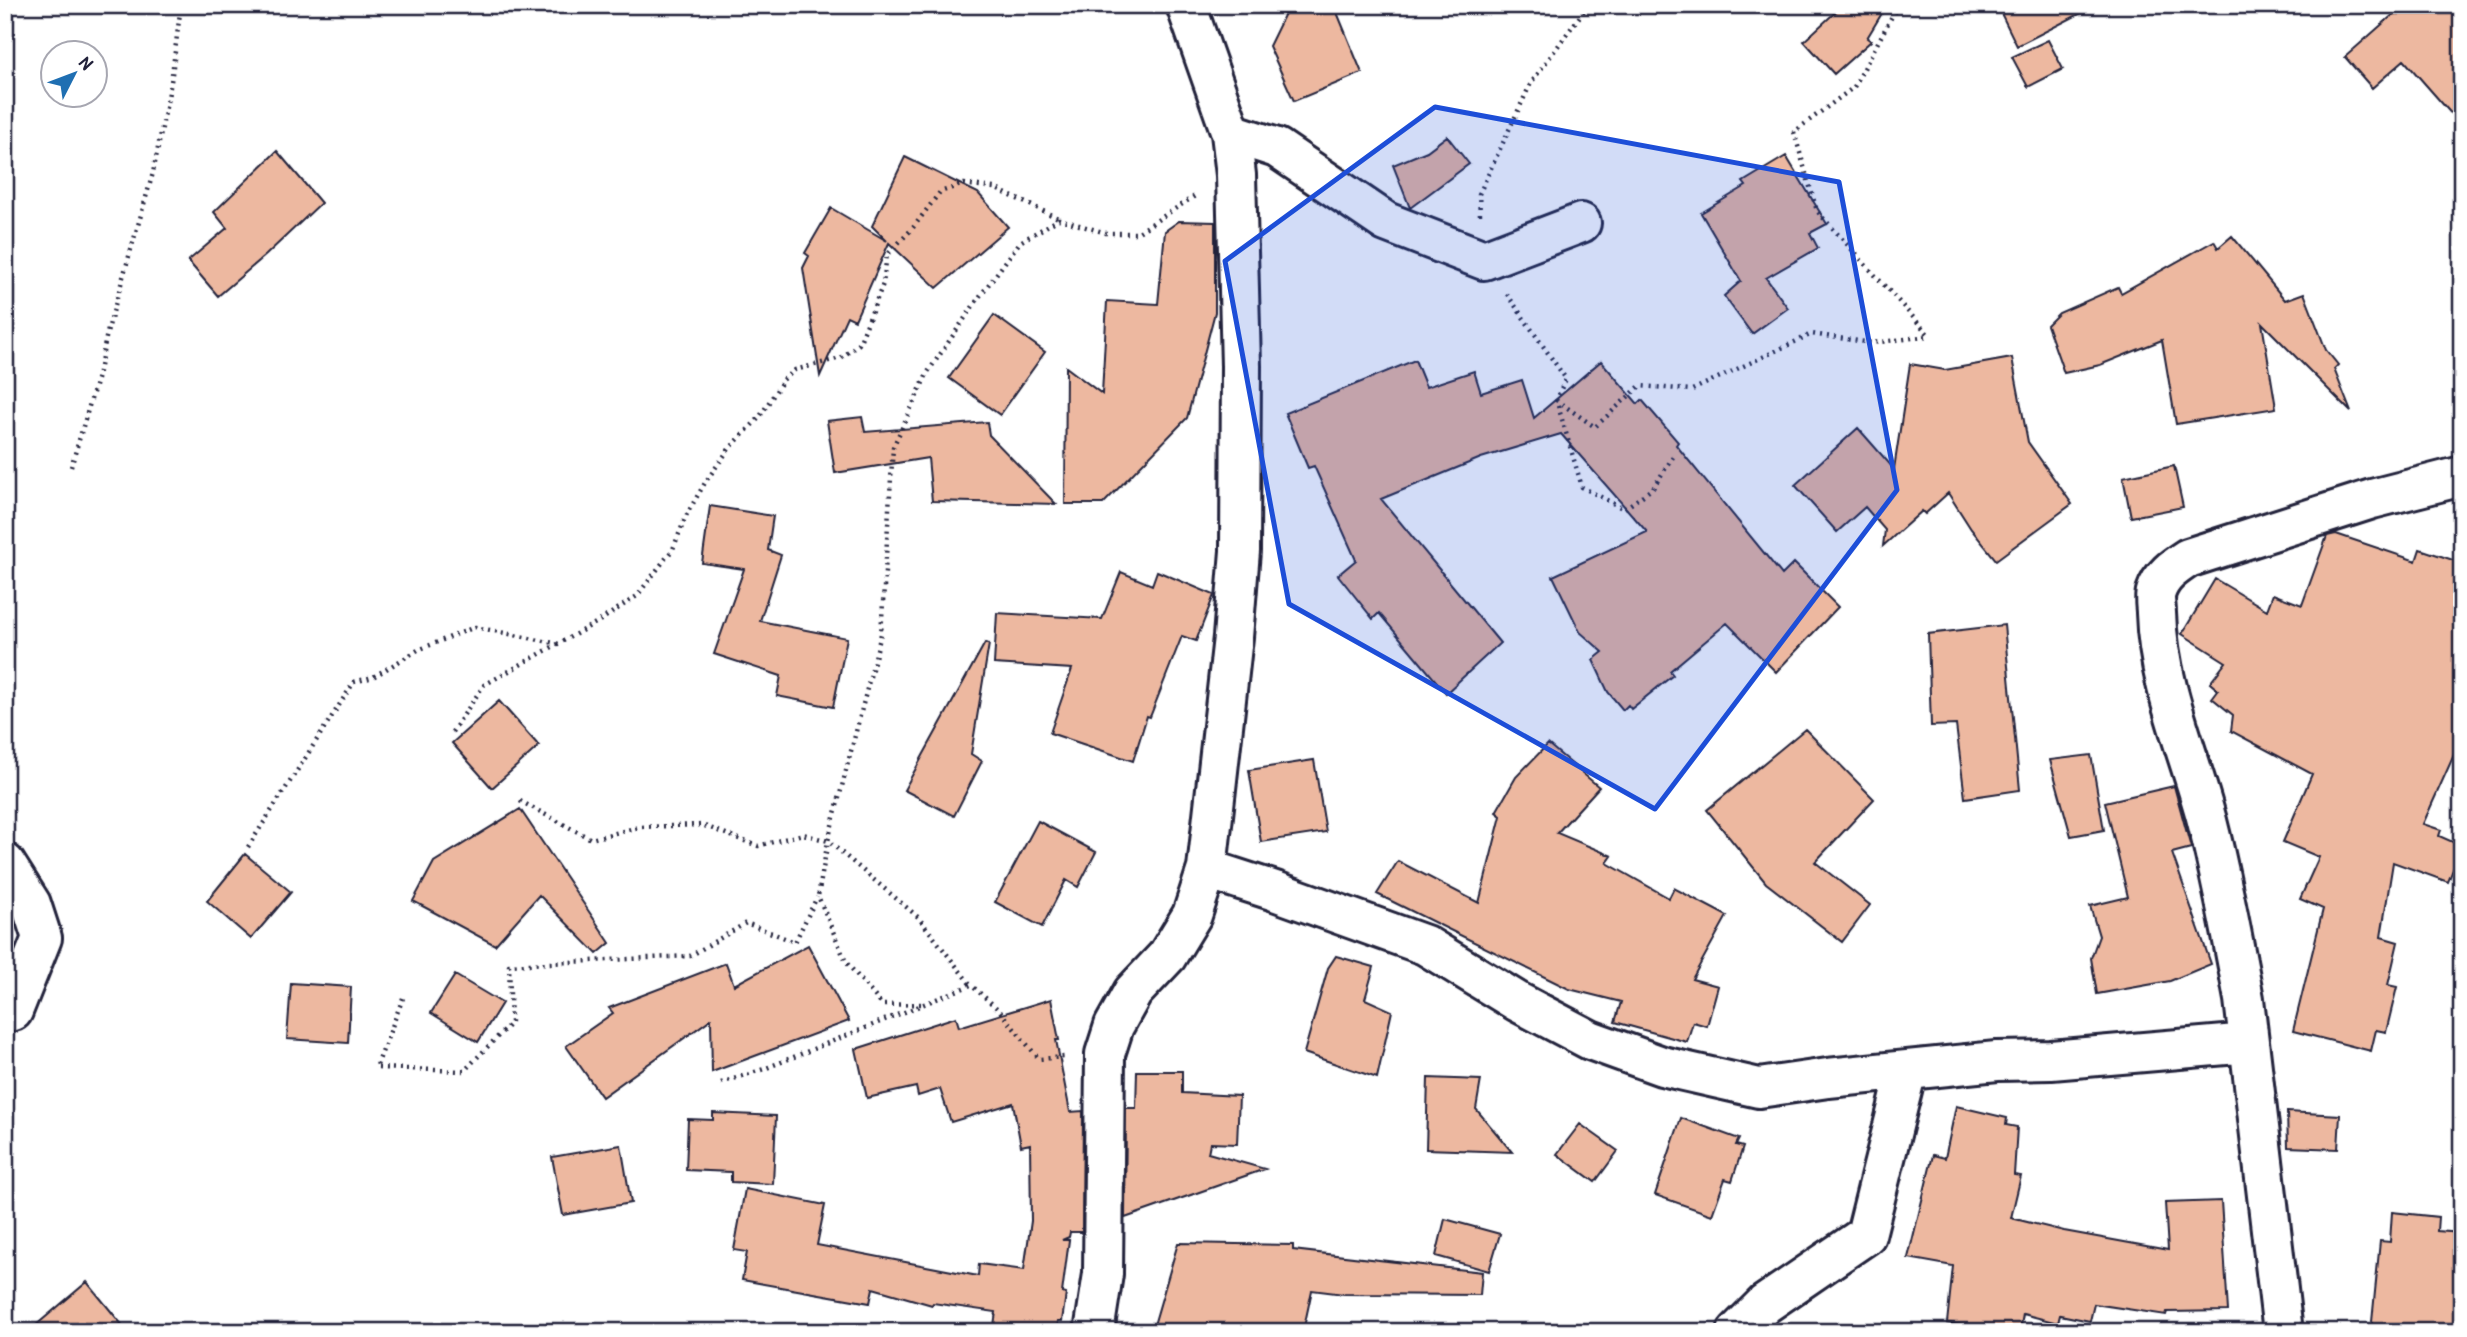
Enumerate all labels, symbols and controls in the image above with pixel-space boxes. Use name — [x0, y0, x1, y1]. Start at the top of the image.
north arrow — [38, 38, 108, 108]
text: N — [74, 50, 100, 75]

